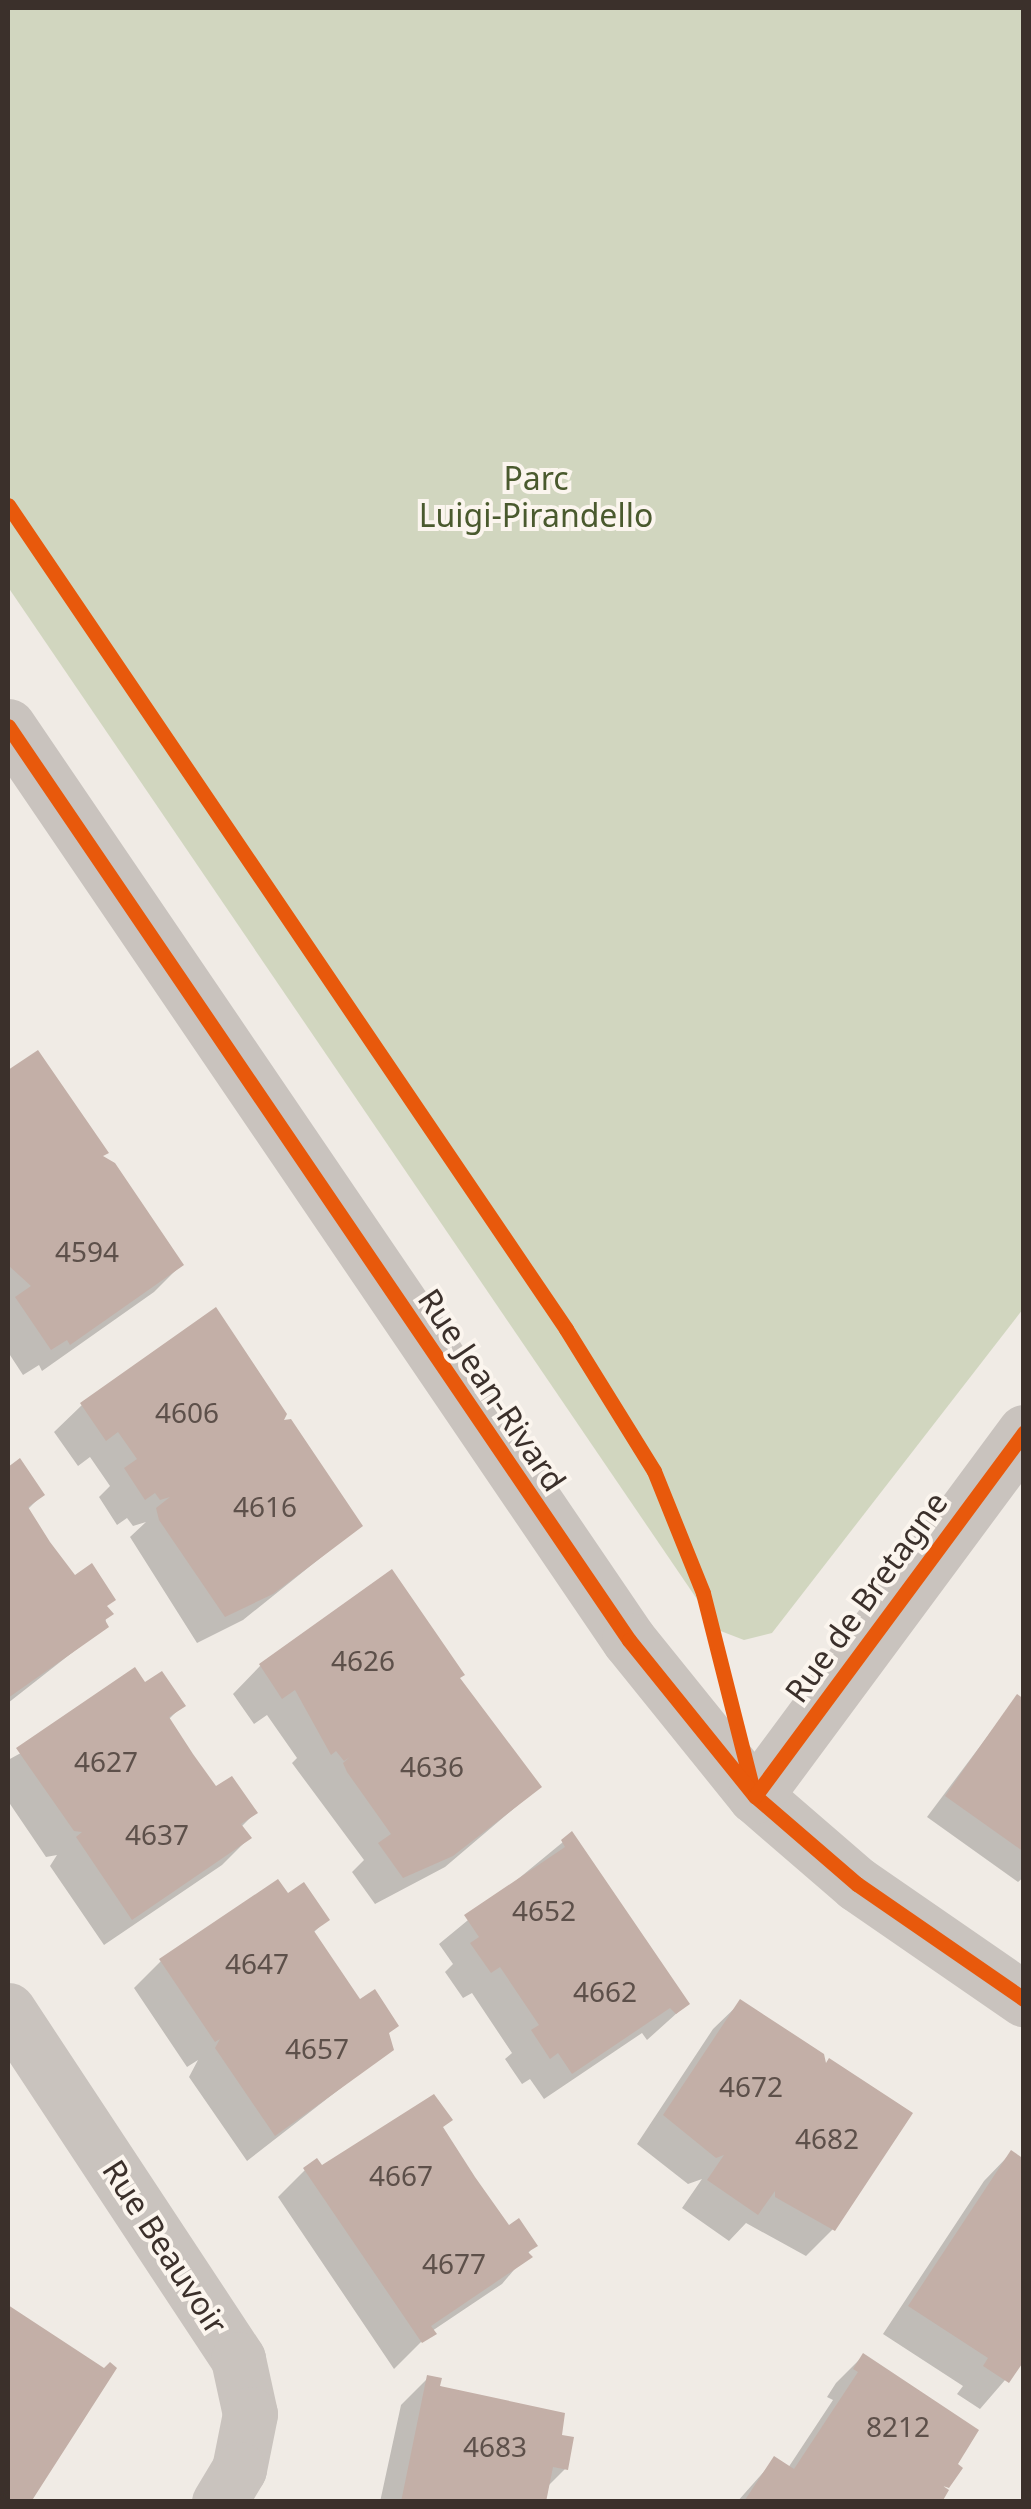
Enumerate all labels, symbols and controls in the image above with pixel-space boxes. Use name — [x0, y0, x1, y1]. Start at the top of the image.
park label: Parc Luigi-Pirandello — [419, 460, 653, 535]
house number: 4594 — [55, 1234, 119, 1268]
street label: Rue Jean-Rivard — [410, 1282, 574, 1498]
house number: 4606 — [155, 1395, 219, 1429]
street label: Rue de Bretagne — [777, 1484, 955, 1710]
house number: 4616 — [233, 1489, 297, 1523]
house number: 4626 — [331, 1643, 395, 1677]
house number: 4627 — [74, 1744, 138, 1778]
house number: 4636 — [400, 1749, 464, 1783]
house number: 4637 — [125, 1817, 189, 1851]
house number: 4652 — [512, 1893, 576, 1927]
house number: 4647 — [225, 1946, 289, 1980]
house number: 4662 — [573, 1974, 637, 2008]
house number: 4657 — [285, 2031, 349, 2065]
house number: 4672 — [719, 2069, 783, 2103]
house number: 4682 — [795, 2121, 859, 2155]
street label: Rue Beauvoir — [95, 2153, 235, 2341]
house number: 4667 — [369, 2158, 433, 2192]
house number: 4677 — [422, 2246, 486, 2280]
house number: 8212 — [866, 2409, 930, 2443]
house number: 4683 — [463, 2429, 527, 2463]

